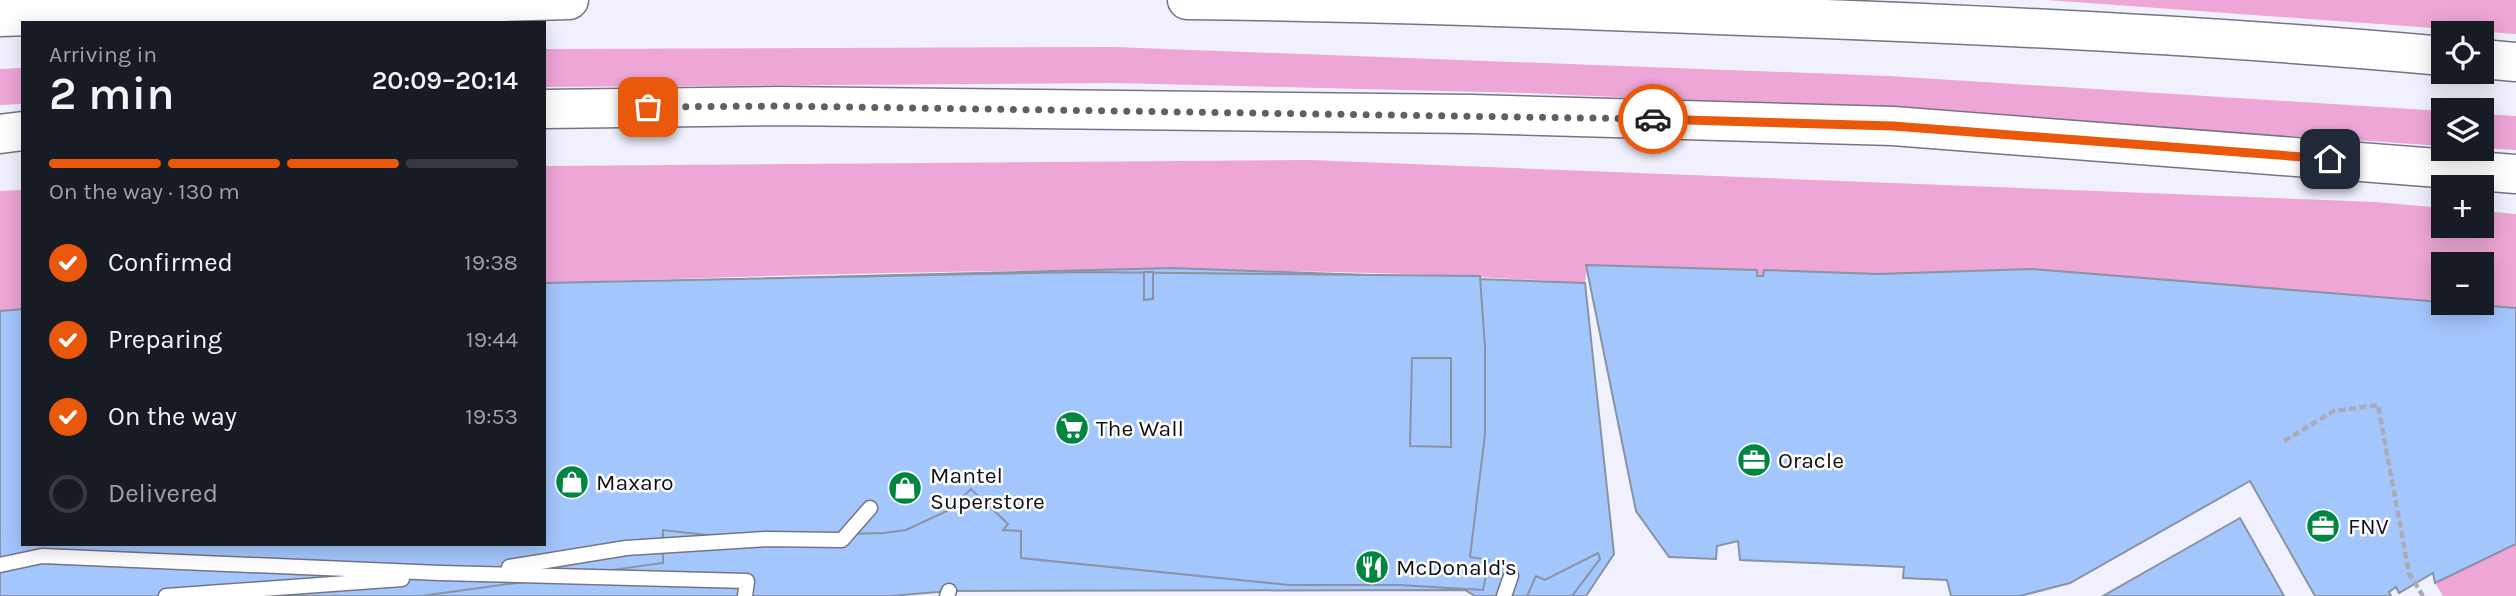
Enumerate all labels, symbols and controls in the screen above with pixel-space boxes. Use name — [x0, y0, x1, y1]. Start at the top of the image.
map controls — [2431, 21, 2494, 315]
button: locate — [2431, 21, 2494, 84]
text: Arriving in — [49, 41, 157, 68]
text: 20:09–20:14 — [372, 65, 518, 96]
text: 2 min — [49, 67, 175, 121]
pin — [618, 77, 678, 137]
courier — [1618, 84, 1688, 154]
icon: bag — [629, 88, 667, 126]
button: layers — [2431, 98, 2494, 161]
icon: car — [1634, 100, 1672, 138]
pin — [2300, 129, 2360, 189]
icon: home — [2311, 140, 2349, 178]
button: + — [2431, 175, 2494, 238]
text: On the way · 130 m — [49, 178, 240, 205]
icon: check — [49, 244, 87, 282]
text: Confirmed — [108, 247, 233, 278]
text: 19:38 — [464, 249, 518, 276]
button: − — [2431, 252, 2494, 315]
icon: check — [49, 321, 87, 359]
text: Preparing — [108, 324, 222, 355]
text: 19:44 — [466, 326, 518, 353]
icon: check — [49, 398, 87, 436]
text: On the way — [108, 401, 237, 432]
text: 19:53 — [465, 403, 518, 430]
supermarket icon: The Wall — [1053, 409, 1091, 447]
place label: The Wall — [1096, 415, 1184, 442]
office icon: Oracle — [1735, 441, 1773, 479]
place label: Oracle — [1778, 447, 1844, 474]
place label: Mantel Superstore — [930, 462, 1045, 515]
shop icon: Maxaro — [553, 463, 591, 501]
place label: Maxaro — [596, 469, 673, 496]
shop icon: Mantel Superstore — [886, 469, 924, 507]
text: Delivered — [108, 478, 218, 509]
office icon: FNV — [2304, 507, 2342, 545]
place label: FNV — [2348, 513, 2389, 540]
restaurant icon: McDonald's — [1353, 548, 1391, 586]
place label: McDonald's — [1396, 554, 1517, 581]

